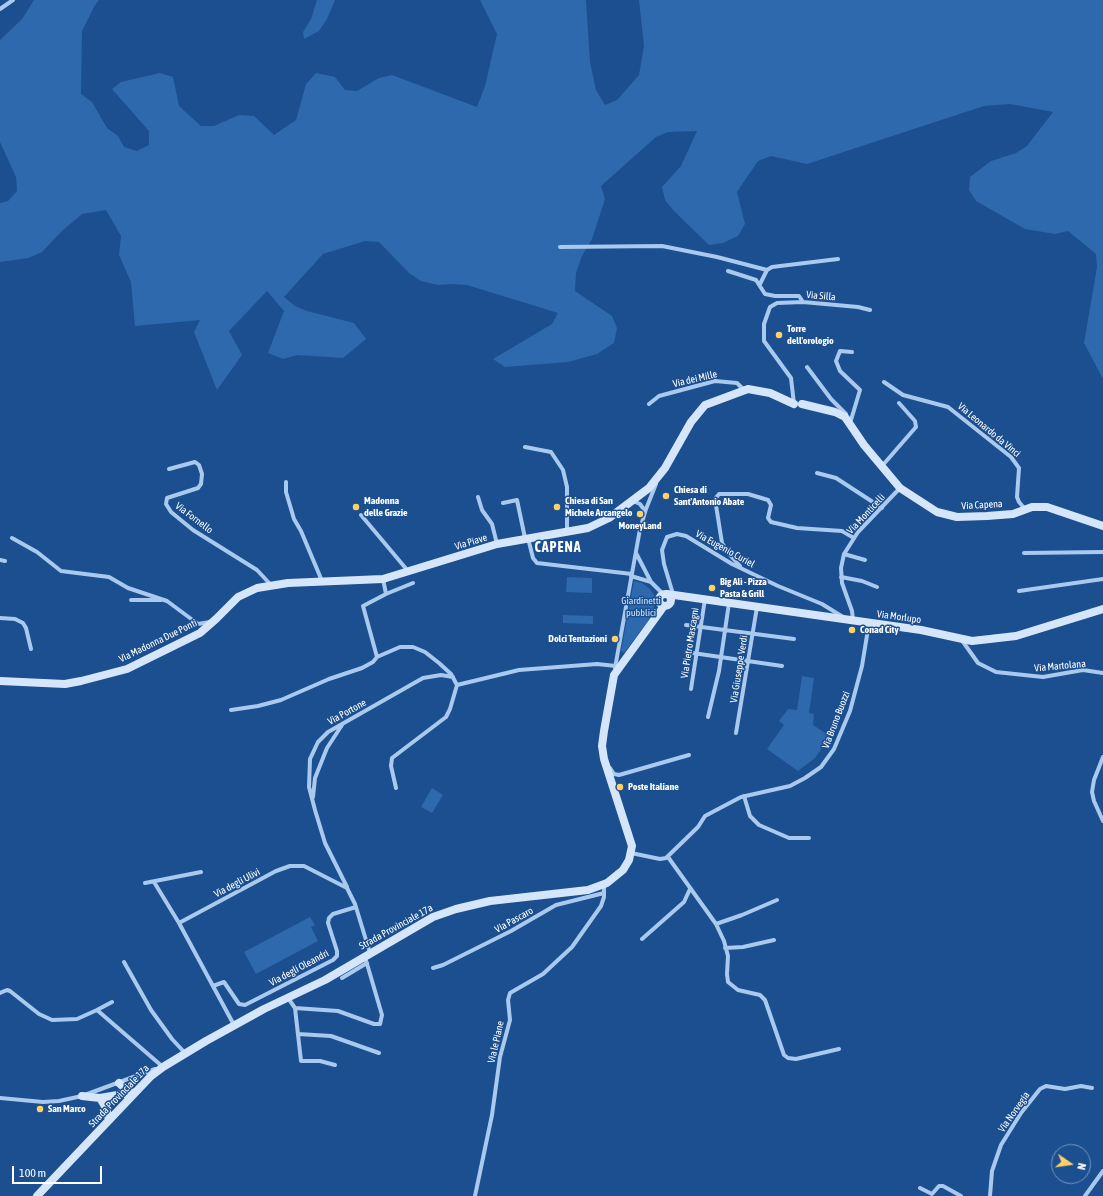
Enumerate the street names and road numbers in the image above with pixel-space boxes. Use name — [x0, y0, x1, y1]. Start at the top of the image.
street label: Via Silla — [806, 289, 836, 303]
street label: Via dei Mille — [672, 368, 718, 390]
street label: Via Leonardo da Vinci — [955, 400, 1023, 460]
street label: Via Monticelli — [844, 491, 888, 537]
street label: Via Capena — [961, 498, 1003, 512]
street label: Via Fornello — [173, 500, 215, 536]
street label: Via Eugenio Curiel — [693, 528, 757, 570]
street label: Via Piave — [453, 531, 489, 553]
street label: Via Pietro Mascagni — [678, 607, 702, 679]
street label: Via Morlupo — [876, 608, 922, 626]
street label: Via Madonna Due Ponti — [117, 617, 199, 665]
street label: Via Giuseppe Verdi — [728, 634, 750, 704]
street label: Via Martolana — [1034, 658, 1086, 674]
street label: Via Bruno Buozzi — [820, 690, 852, 750]
street label: Via Portone — [326, 696, 368, 728]
street label: Via degli Ulivi — [212, 866, 262, 900]
street label: Strada Provinciale 17a — [357, 902, 435, 952]
street label: Via Pascaro — [493, 905, 535, 935]
street label: Via degli Oleandri — [267, 947, 331, 989]
street label: Via le Piane — [485, 1020, 507, 1064]
street label: Strada Provinciale 17a — [86, 1062, 152, 1130]
street label: Via Norvegia — [996, 1089, 1032, 1135]

